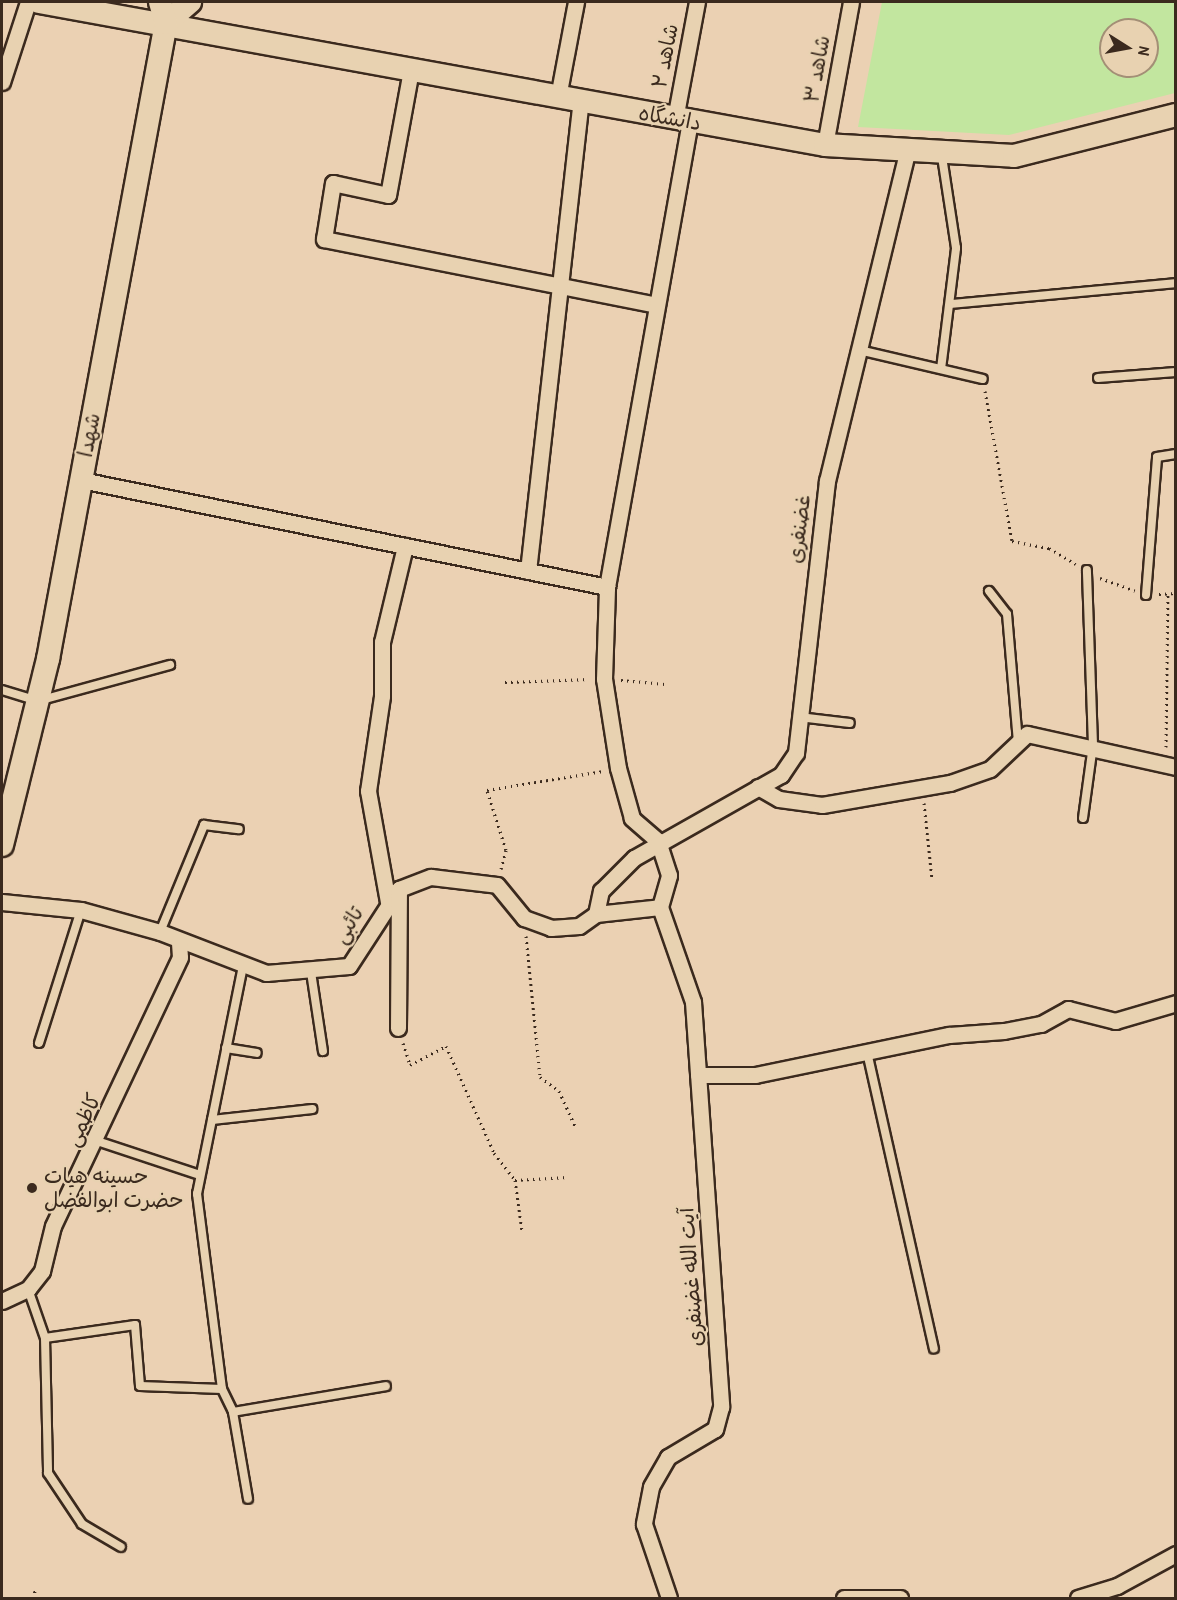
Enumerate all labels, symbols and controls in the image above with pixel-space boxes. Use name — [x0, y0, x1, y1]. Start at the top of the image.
north arrow — [1099, 18, 1159, 78]
street label: شاهد ۲ — [646, 22, 684, 90]
street label: شاهد ۳ — [799, 33, 835, 105]
text: N — [1133, 45, 1156, 57]
street label: دانشگاه — [637, 100, 703, 136]
street label: شهدا — [72, 411, 106, 459]
street label: غضنفری — [782, 493, 816, 565]
street label: تائبی — [327, 902, 369, 948]
street label: کاظمی — [59, 1089, 107, 1151]
place label: حسینه هیات حضرت ابوالفضل — [44, 1163, 184, 1213]
marker: حسینه هیات حضرت ابوالفضل — [25, 1181, 39, 1195]
street label: آیت الله غضنفری — [674, 1207, 708, 1347]

